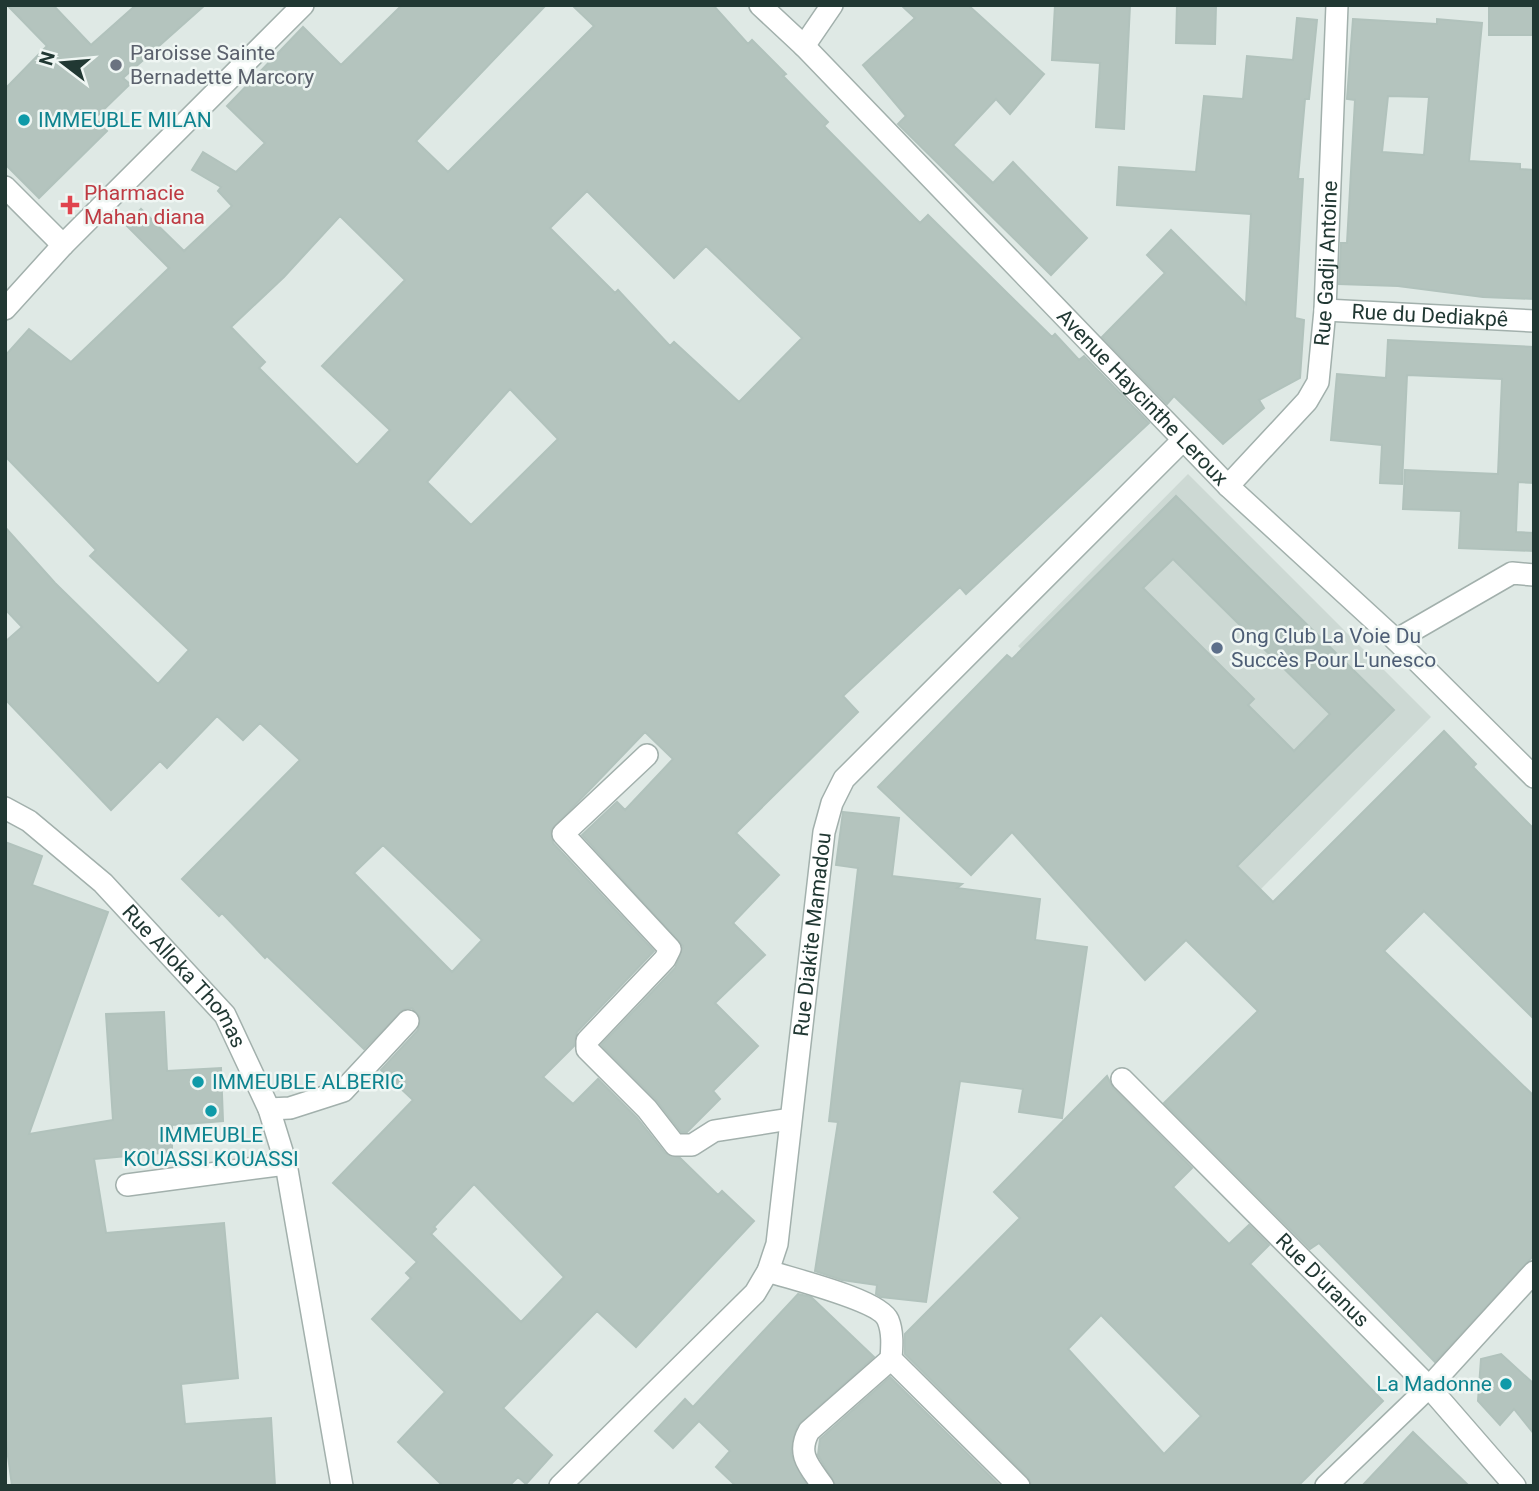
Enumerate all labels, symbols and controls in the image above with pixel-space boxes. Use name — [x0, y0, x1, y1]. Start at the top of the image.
north arrow — [28, 28, 98, 98]
place label: Paroisse Sainte Bernadette Marcory — [130, 41, 314, 89]
text: N — [34, 49, 60, 68]
marker: Paroisse Sainte Bernadette Marcory — [108, 57, 124, 73]
place label: IMMEUBLE MILAN — [38, 108, 212, 132]
marker: IMMEUBLE MILAN — [16, 112, 32, 128]
street label: Rue Gadji Antoine — [1310, 180, 1342, 347]
place label: Pharmacie Mahan diana — [84, 181, 205, 229]
marker: Pharmacie Mahan diana — [62, 197, 78, 213]
street label: Rue du Dediakpê — [1351, 299, 1509, 332]
street label: Avenue Haycinthe Leroux — [1052, 304, 1233, 491]
place label: Ong Club La Voie Du Succès Pour L'unesco — [1231, 624, 1436, 672]
marker: Ong Club La Voie Du Succès Pour L'unesco — [1209, 640, 1225, 656]
street label: Rue Diakite Mamadou — [789, 831, 836, 1038]
street label: Rue Alloka Thomas — [117, 900, 251, 1051]
place label: IMMEUBLE ALBERIC — [212, 1070, 404, 1094]
marker: IMMEUBLE ALBERIC — [190, 1074, 206, 1090]
marker: IMMEUBLE KOUASSI KOUASSI — [203, 1103, 219, 1119]
place label: IMMEUBLE KOUASSI KOUASSI — [123, 1123, 299, 1171]
street label: Rue D'uranus — [1271, 1228, 1374, 1332]
place label: La Madonne — [1376, 1372, 1492, 1396]
marker: La Madonne — [1498, 1376, 1514, 1392]

